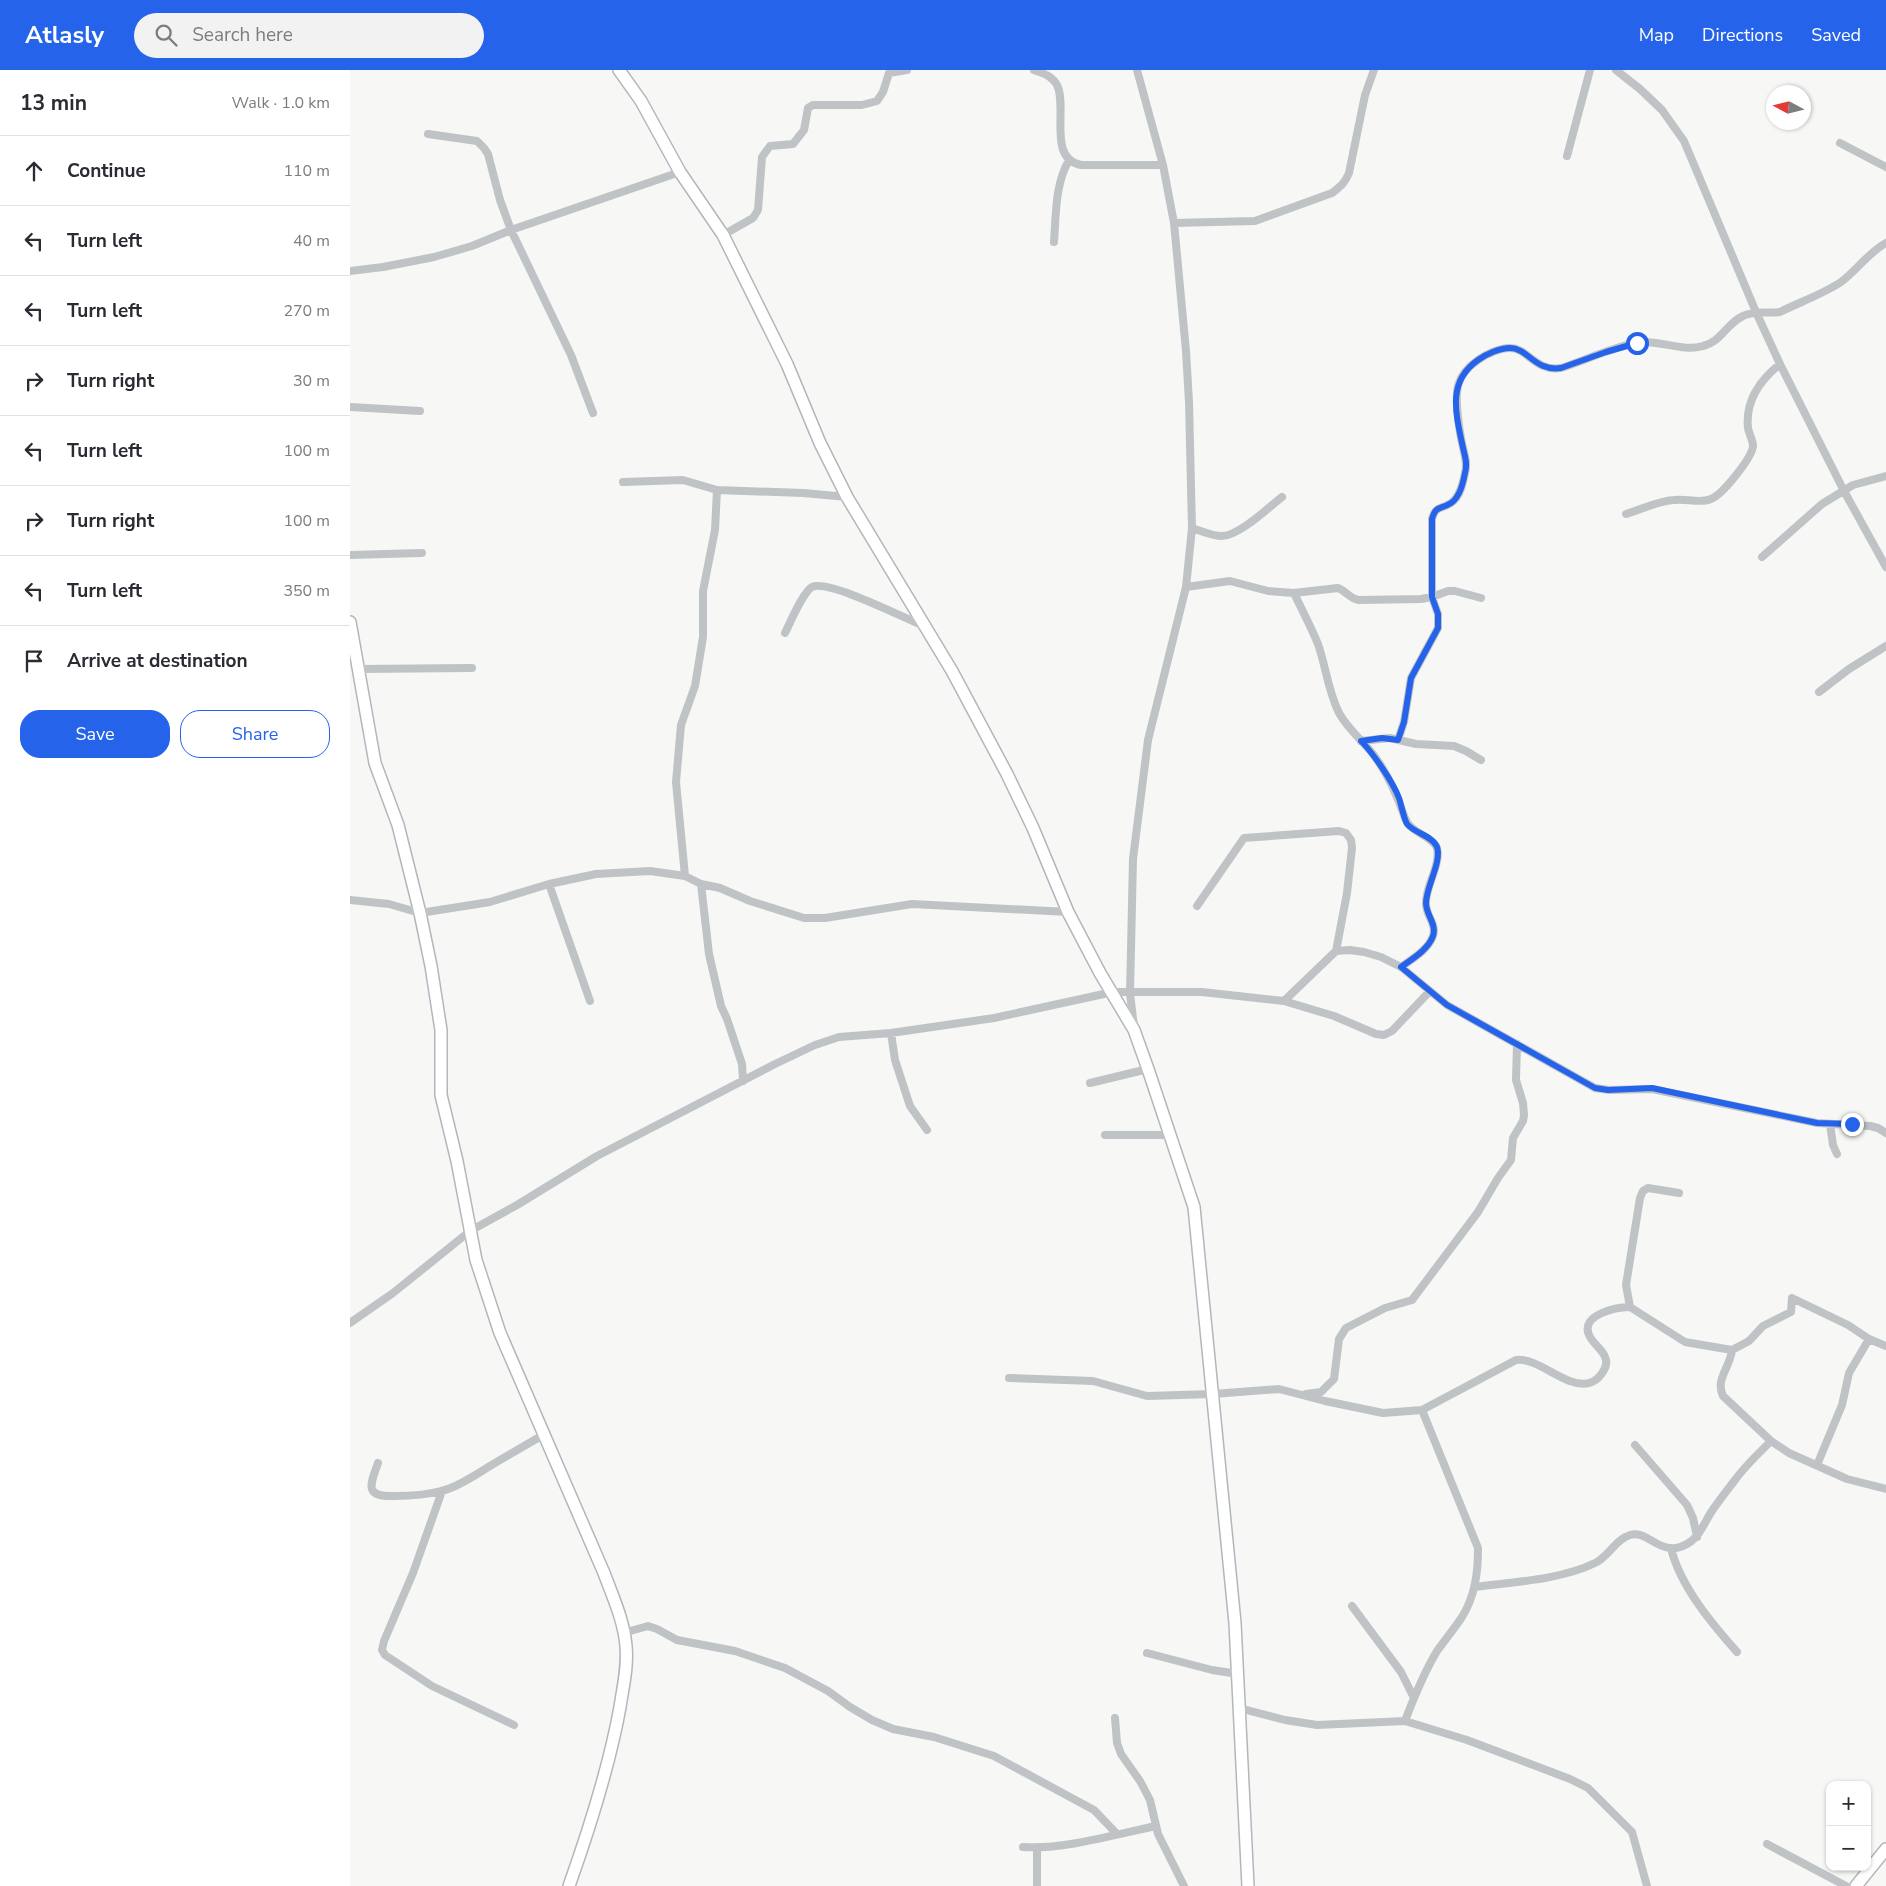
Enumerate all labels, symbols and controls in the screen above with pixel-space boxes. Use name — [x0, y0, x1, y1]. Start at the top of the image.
search box — [134, 13, 484, 58]
text: Atlasly — [25, 19, 104, 51]
icon: search — [152, 21, 180, 49]
text: Search here — [192, 22, 293, 48]
text: Map — [1639, 23, 1674, 47]
text: Directions — [1702, 23, 1783, 47]
text: Saved — [1811, 23, 1861, 47]
north arrow — [1766, 85, 1811, 130]
text: 13 min — [20, 89, 87, 117]
text: Walk · 1.0 km — [232, 92, 330, 114]
icon: ahead — [20, 157, 48, 185]
text: Continue — [67, 158, 146, 184]
text: 110 m — [283, 160, 330, 182]
icon: left — [20, 227, 48, 255]
text: Turn left — [67, 228, 142, 254]
text: 40 m — [293, 230, 330, 252]
icon: left — [20, 297, 48, 325]
text: Turn left — [67, 298, 142, 324]
text: 270 m — [283, 300, 330, 322]
route start — [1626, 332, 1649, 355]
icon: right — [20, 367, 48, 395]
text: Turn right — [67, 368, 154, 394]
text: 30 m — [293, 370, 330, 392]
icon: left — [20, 437, 48, 465]
text: Turn left — [67, 438, 142, 464]
text: 100 m — [283, 440, 330, 462]
icon: right — [20, 507, 48, 535]
text: Turn right — [67, 508, 154, 534]
text: 100 m — [283, 510, 330, 532]
icon: left — [20, 577, 48, 605]
text: Turn left — [67, 578, 142, 604]
text: 350 m — [283, 580, 330, 602]
icon: arrive — [20, 647, 48, 675]
text: Arrive at destination — [67, 648, 248, 674]
button: Save — [20, 710, 170, 758]
button: Share — [180, 710, 330, 758]
route end — [1841, 1113, 1864, 1136]
map controls — [1826, 1781, 1871, 1871]
button: + — [1826, 1781, 1871, 1826]
button: − — [1826, 1826, 1871, 1871]

